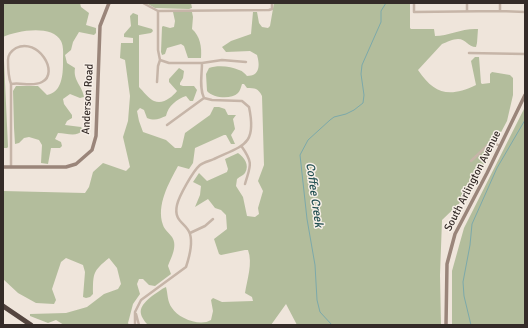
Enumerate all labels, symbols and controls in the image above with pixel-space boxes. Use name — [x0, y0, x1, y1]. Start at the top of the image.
street label: Anderson Road — [80, 63, 96, 135]
street label: South Arlington Avenue — [442, 128, 504, 234]
water label: Coffee Creek — [302, 162, 326, 228]

